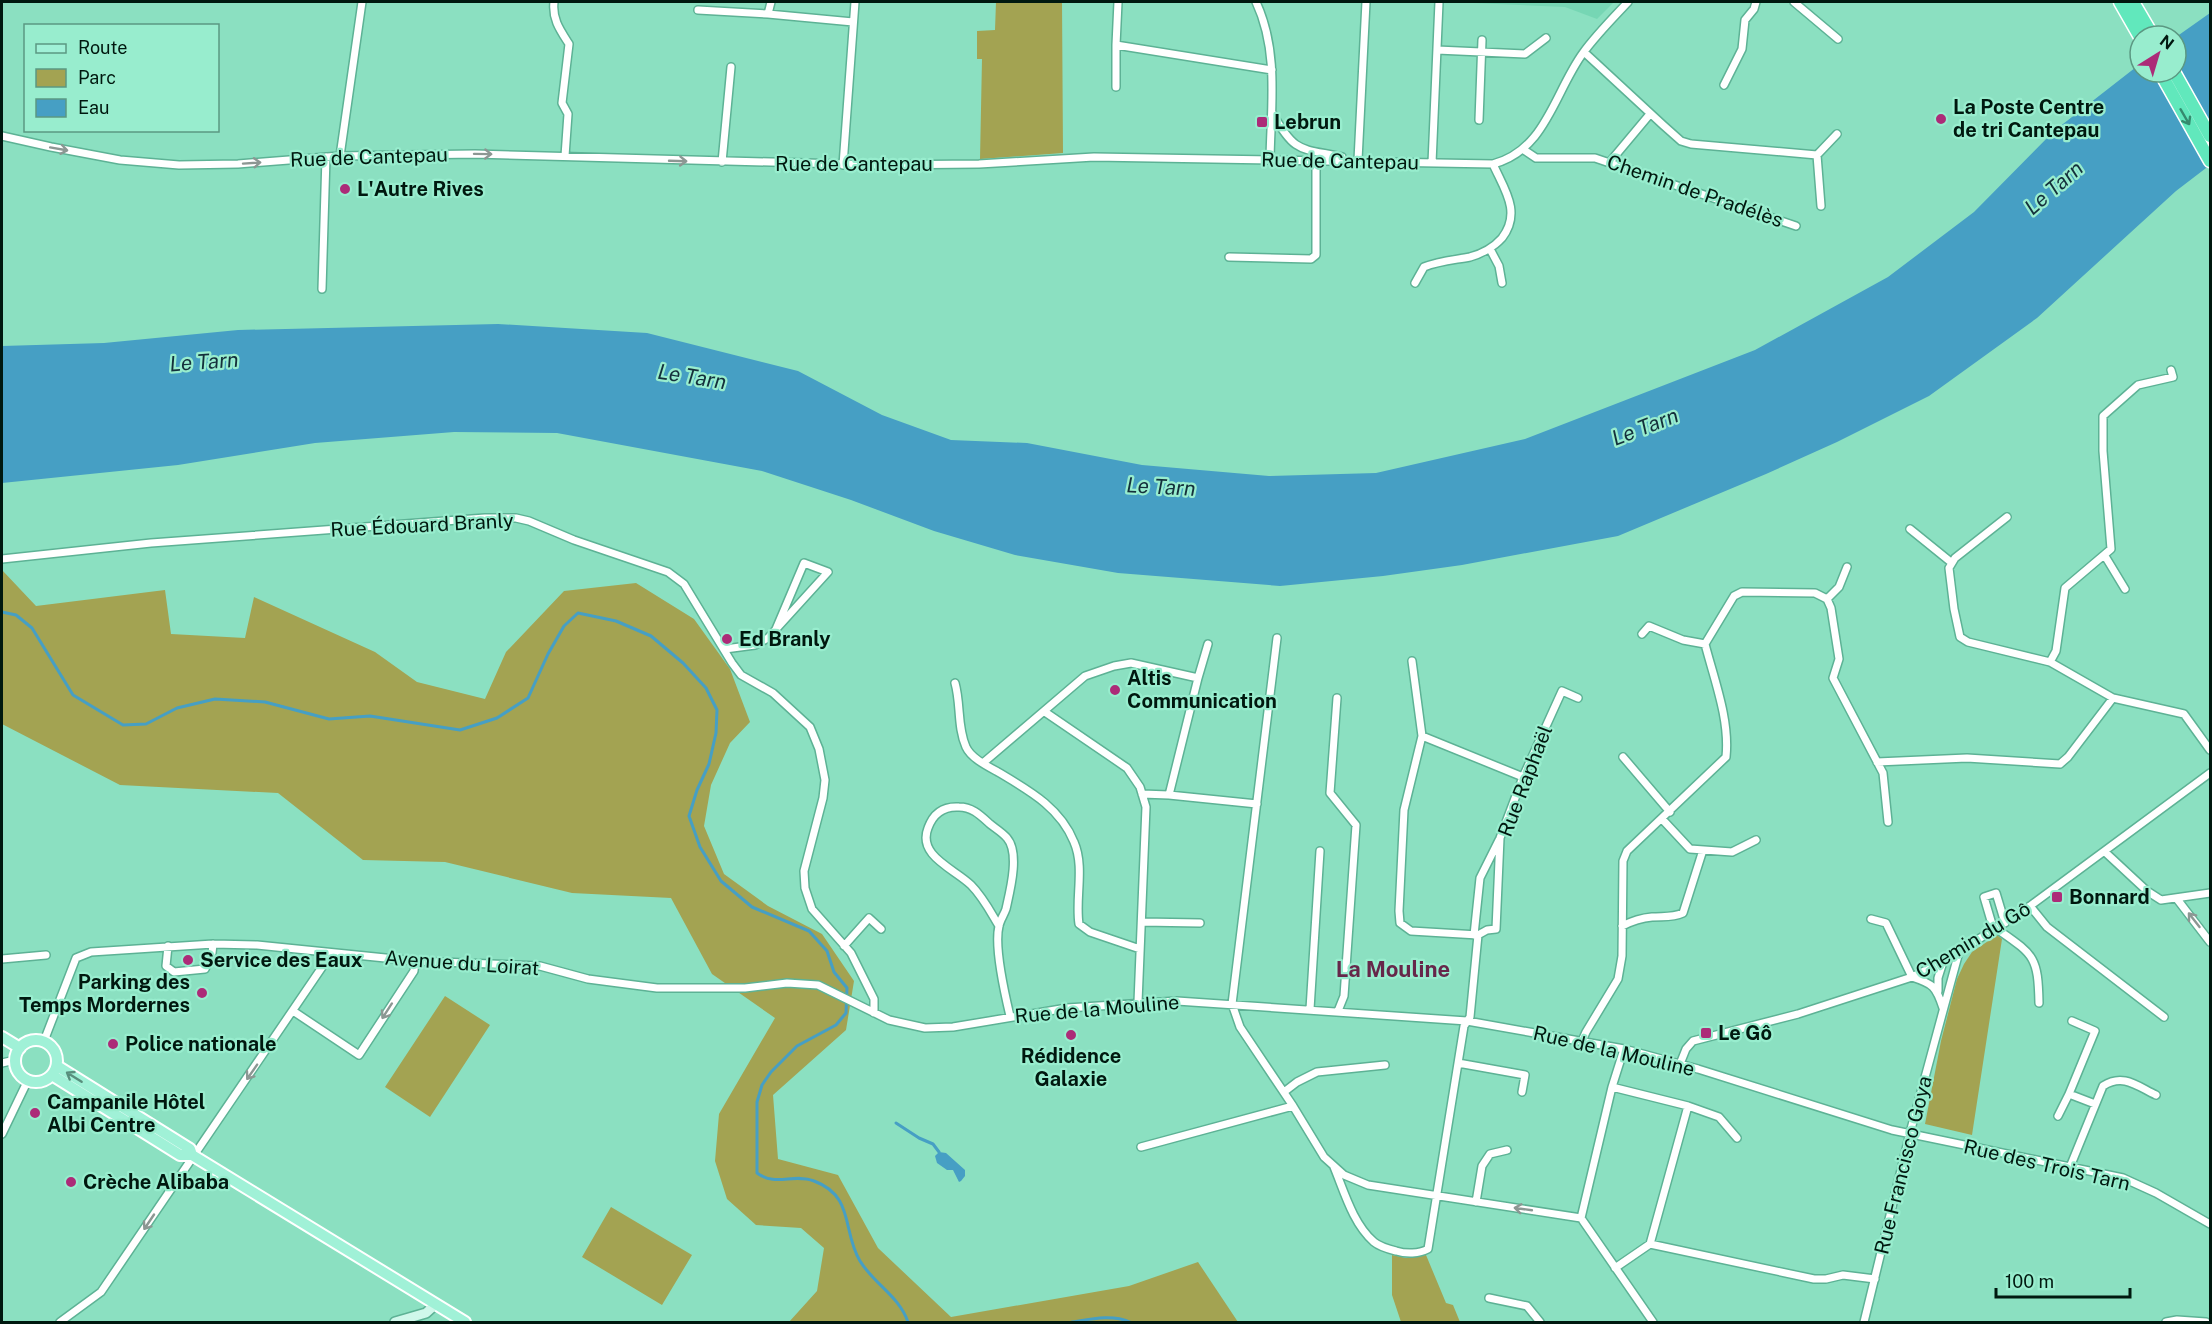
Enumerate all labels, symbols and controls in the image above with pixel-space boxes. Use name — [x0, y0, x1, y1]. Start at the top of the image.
legend — [24, 24, 219, 132]
north arrow — [2128, 24, 2188, 84]
text: N — [2156, 31, 2177, 54]
text: Route — [78, 37, 127, 58]
text: Parc — [78, 67, 116, 88]
place label: La Poste Centre de tri Cantepau — [1953, 95, 2104, 142]
text: Eau — [78, 97, 109, 118]
one-way arrow — [2179, 108, 2191, 125]
place label: Lebrun — [1274, 110, 1341, 134]
marker: La Poste Centre de tri Cantepau — [1934, 112, 1948, 126]
marker: Lebrun — [1255, 115, 1269, 129]
street label: Rue de Cantepau — [290, 142, 448, 172]
one-way arrow — [48, 144, 68, 155]
one-way arrow — [472, 148, 492, 160]
street label: Rue de Cantepau — [1261, 148, 1419, 174]
street label: Chemin de Pradélès — [1604, 150, 1786, 232]
street label: Rue de Cantepau — [775, 152, 933, 176]
one-way arrow — [667, 155, 687, 166]
water label: Le Tarn — [2019, 155, 2088, 220]
one-way arrow — [242, 157, 262, 168]
place label: L'Autre Rives — [357, 177, 484, 201]
marker: L'Autre Rives — [338, 182, 352, 196]
water label: Le Tarn — [169, 347, 239, 376]
water label: Le Tarn — [656, 359, 728, 394]
water label: Le Tarn — [1608, 402, 1682, 451]
water label: Le Tarn — [1126, 472, 1196, 501]
street label: Rue Édouard Branly — [330, 507, 515, 542]
place label: Ed Branly — [739, 627, 831, 651]
marker: Ed Branly — [720, 632, 734, 646]
place label: Altis Communication — [1127, 666, 1277, 713]
marker: Altis Communication — [1108, 683, 1122, 697]
street label: Rue Raphaël — [1493, 722, 1557, 840]
place label: Bonnard — [2069, 885, 2150, 909]
marker: Bonnard — [2050, 890, 2064, 904]
street label: Chemin du Gô — [1911, 896, 2035, 984]
one-way arrow — [2187, 913, 2200, 929]
street label: Avenue du Loirat — [384, 946, 540, 980]
place label: Service des Eaux — [200, 948, 363, 972]
marker: Service des Eaux — [181, 953, 195, 967]
district label: La Mouline — [1336, 956, 1450, 982]
place label: Parking des Temps Mordernes — [19, 970, 190, 1017]
marker: Parking des Temps Mordernes — [195, 986, 209, 1000]
street label: Rue de la Mouline — [1014, 990, 1180, 1028]
one-way arrow — [381, 1003, 394, 1020]
street label: Rue de la Mouline — [1531, 1021, 1697, 1081]
place label: Le Gô — [1718, 1021, 1772, 1045]
marker: Le Gô — [1699, 1026, 1713, 1040]
marker: Rédidence Galaxie — [1064, 1028, 1078, 1042]
place label: Police nationale — [125, 1032, 277, 1056]
marker: Police nationale — [106, 1037, 120, 1051]
place label: Rédidence Galaxie — [1021, 1044, 1121, 1091]
one-way arrow — [246, 1063, 258, 1079]
one-way arrow — [66, 1071, 83, 1083]
street label: Rue Francisco Goya — [1869, 1073, 1937, 1257]
place label: Campanile Hôtel Albi Centre — [47, 1090, 205, 1137]
marker: Campanile Hôtel Albi Centre — [28, 1106, 42, 1120]
street label: Rue des Trois Tarn — [1961, 1134, 2133, 1196]
place label: Crèche Alibaba — [83, 1170, 229, 1194]
marker: Crèche Alibaba — [64, 1175, 78, 1189]
one-way arrow — [1514, 1204, 1533, 1215]
one-way arrow — [143, 1213, 155, 1229]
scale bar — [1996, 1261, 2130, 1299]
text: 100 m — [2005, 1271, 2054, 1292]

